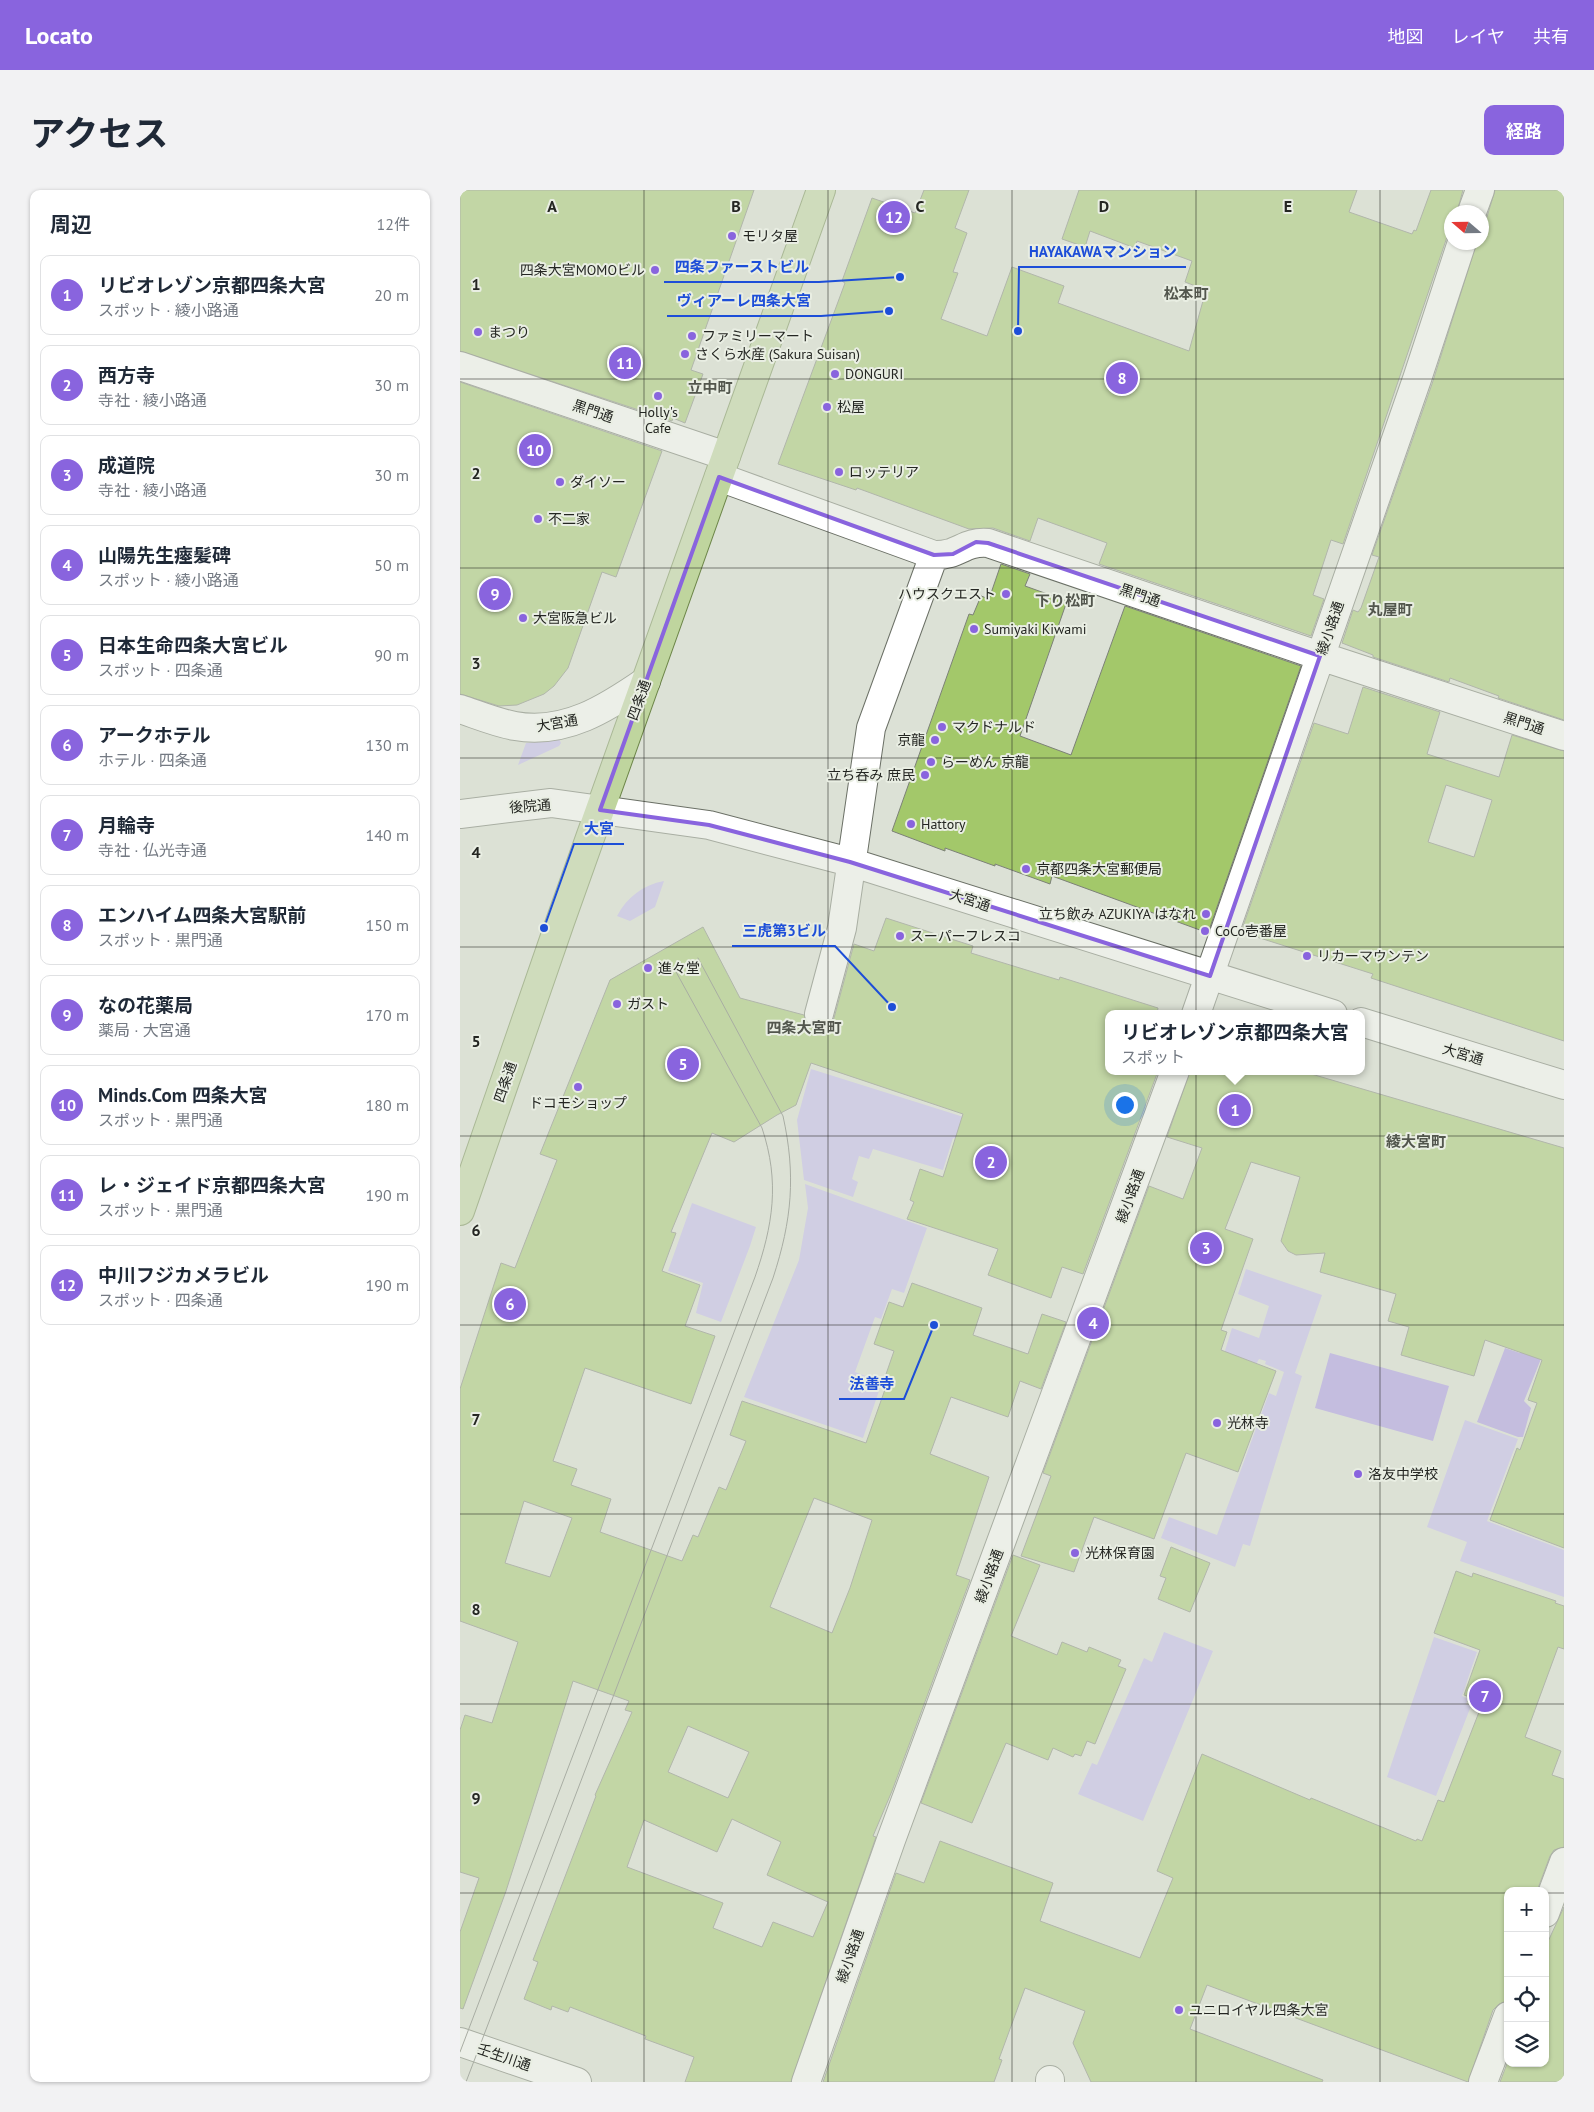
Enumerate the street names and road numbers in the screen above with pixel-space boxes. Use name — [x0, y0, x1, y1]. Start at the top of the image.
street label: 黒門通 — [570, 396, 616, 426]
street label: 黒門通 — [1117, 580, 1163, 610]
street label: 綾小路通 — [1312, 599, 1348, 657]
street label: 四条通 — [623, 677, 655, 723]
street label: 黒門通 — [1501, 708, 1547, 738]
street label: 大宮通 — [535, 710, 579, 736]
street label: 後院通 — [508, 796, 552, 816]
street label: 大宮通 — [947, 885, 993, 915]
street label: 大宮通 — [1440, 1039, 1486, 1069]
street label: 四条通 — [490, 1059, 520, 1105]
street label: 綾小路通 — [1112, 1167, 1148, 1225]
street label: 綾小路通 — [971, 1547, 1007, 1605]
street label: 綾小路通 — [832, 1927, 868, 1985]
street label: 壬生川通 — [475, 2039, 533, 2075]

